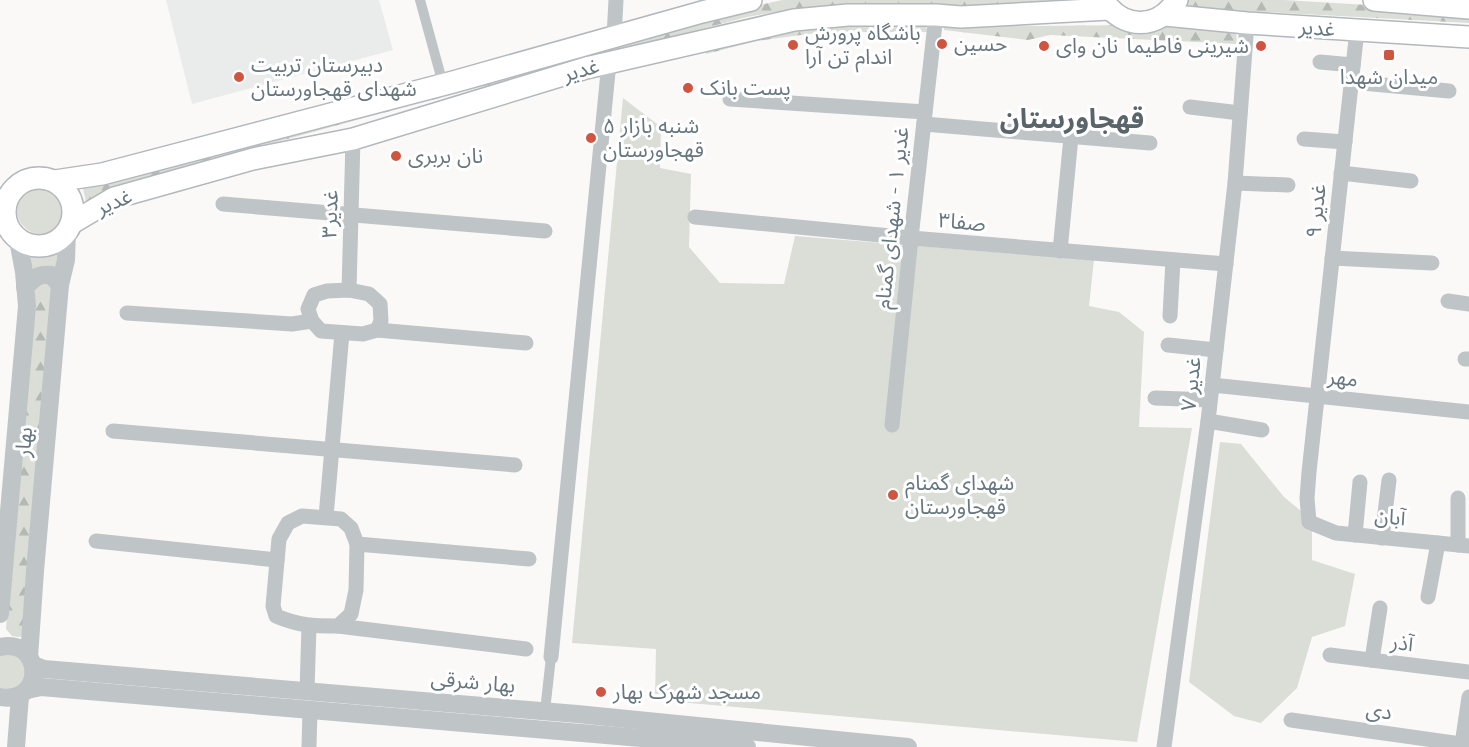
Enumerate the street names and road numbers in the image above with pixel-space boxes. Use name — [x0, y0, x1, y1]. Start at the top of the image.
street label: غدیر — [1297, 13, 1336, 41]
street label: غدیر — [559, 52, 602, 87]
street label: غدیر ۱ - شهدای گمنام — [869, 126, 917, 311]
street label: غدیر — [91, 182, 135, 221]
street label: غدیر ۹ — [1299, 183, 1331, 239]
street label: غدیر۳ — [315, 189, 343, 239]
street label: صفا۳ — [937, 206, 987, 236]
street label: غدیر ۷ — [1174, 356, 1206, 412]
street label: مهر — [1326, 362, 1359, 392]
street label: بهار — [9, 426, 37, 459]
street label: آبان — [1373, 502, 1408, 530]
street label: آذر — [1388, 628, 1416, 656]
street label: بهار شرقی — [430, 664, 516, 698]
street label: دی — [1364, 695, 1394, 725]

